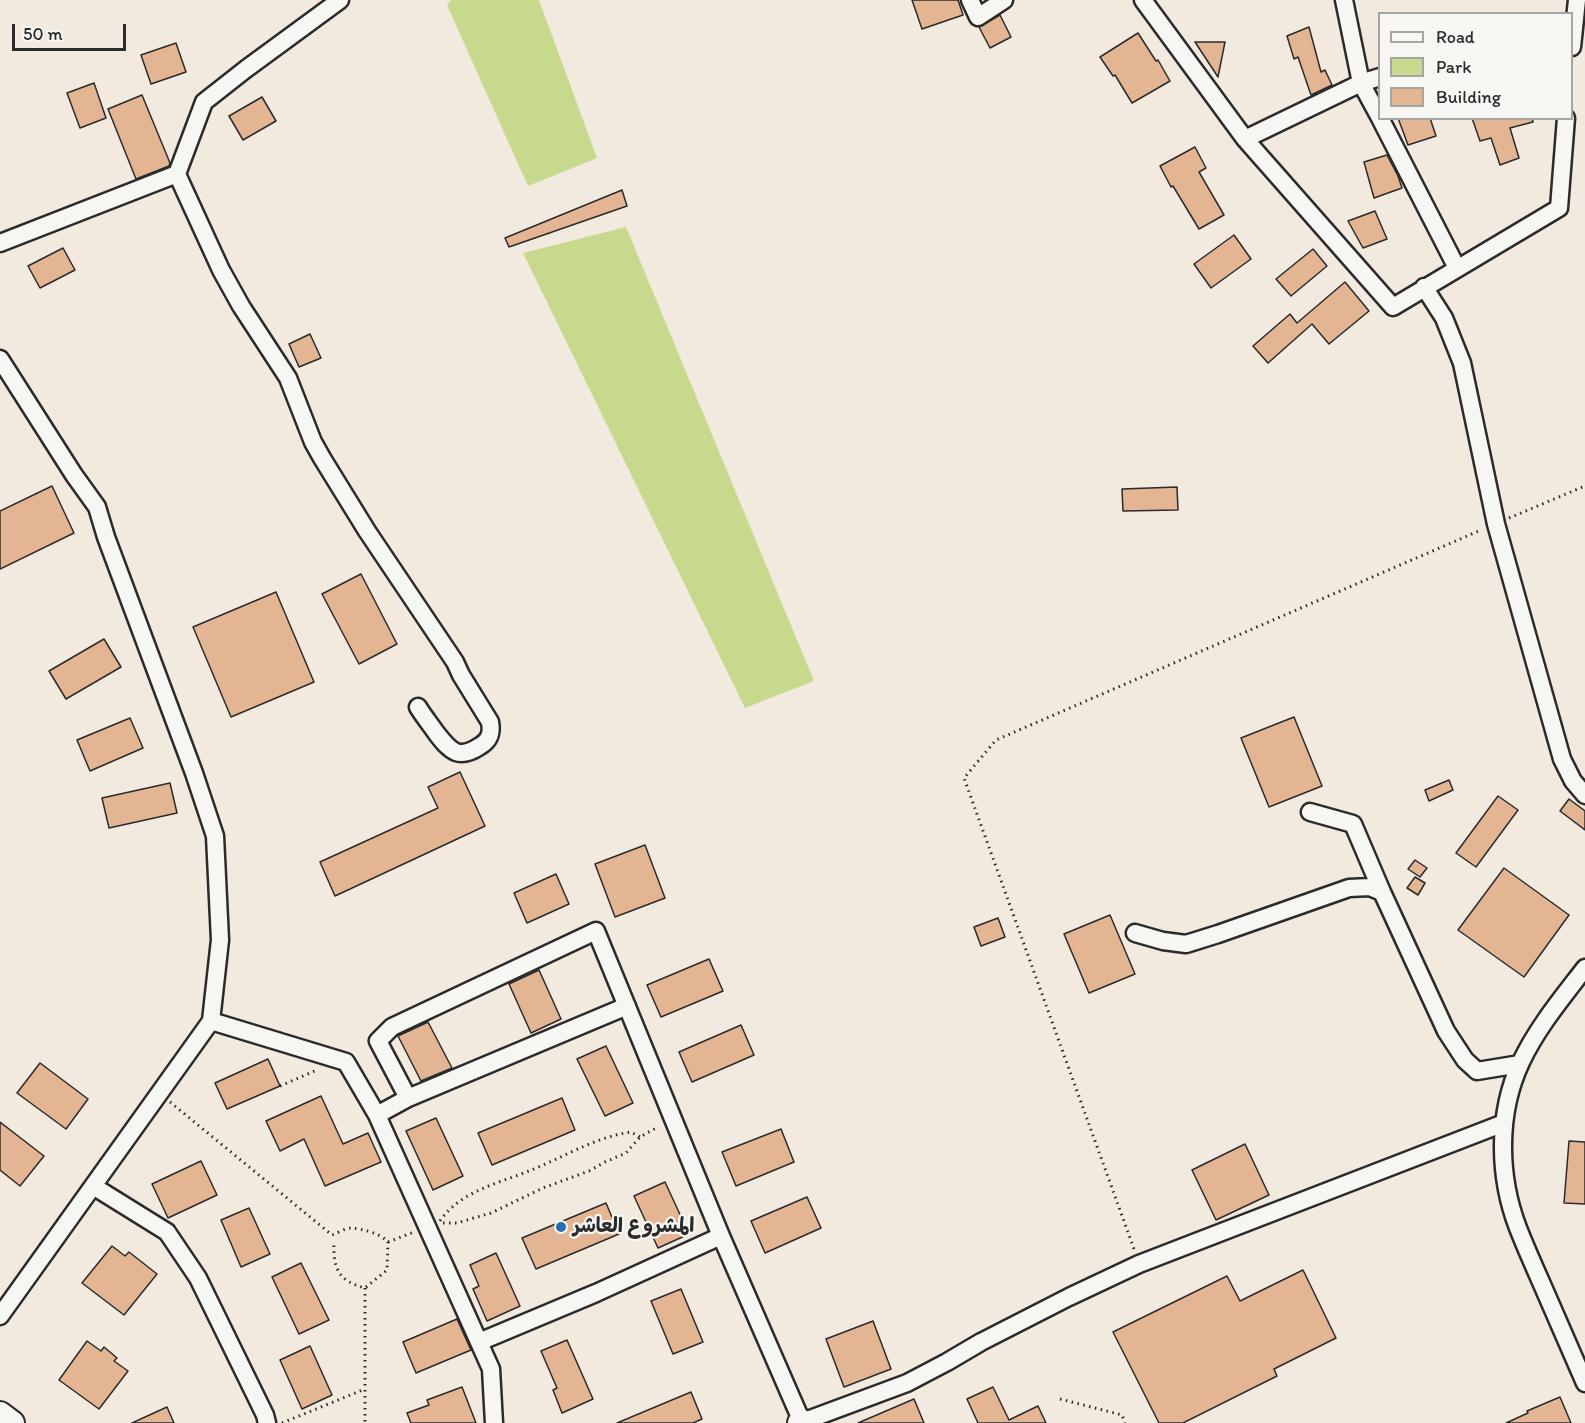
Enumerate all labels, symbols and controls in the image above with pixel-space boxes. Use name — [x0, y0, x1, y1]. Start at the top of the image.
scale bar — [15, 12, 129, 50]
legend — [1378, 12, 1573, 120]
text: 50 m — [23, 23, 63, 45]
text: Road — [1436, 26, 1475, 48]
text: Park — [1436, 56, 1471, 78]
text: Building — [1436, 86, 1501, 108]
place label: المشروع العاشر — [573, 1215, 694, 1239]
marker: المشروع العاشر — [554, 1220, 568, 1234]

